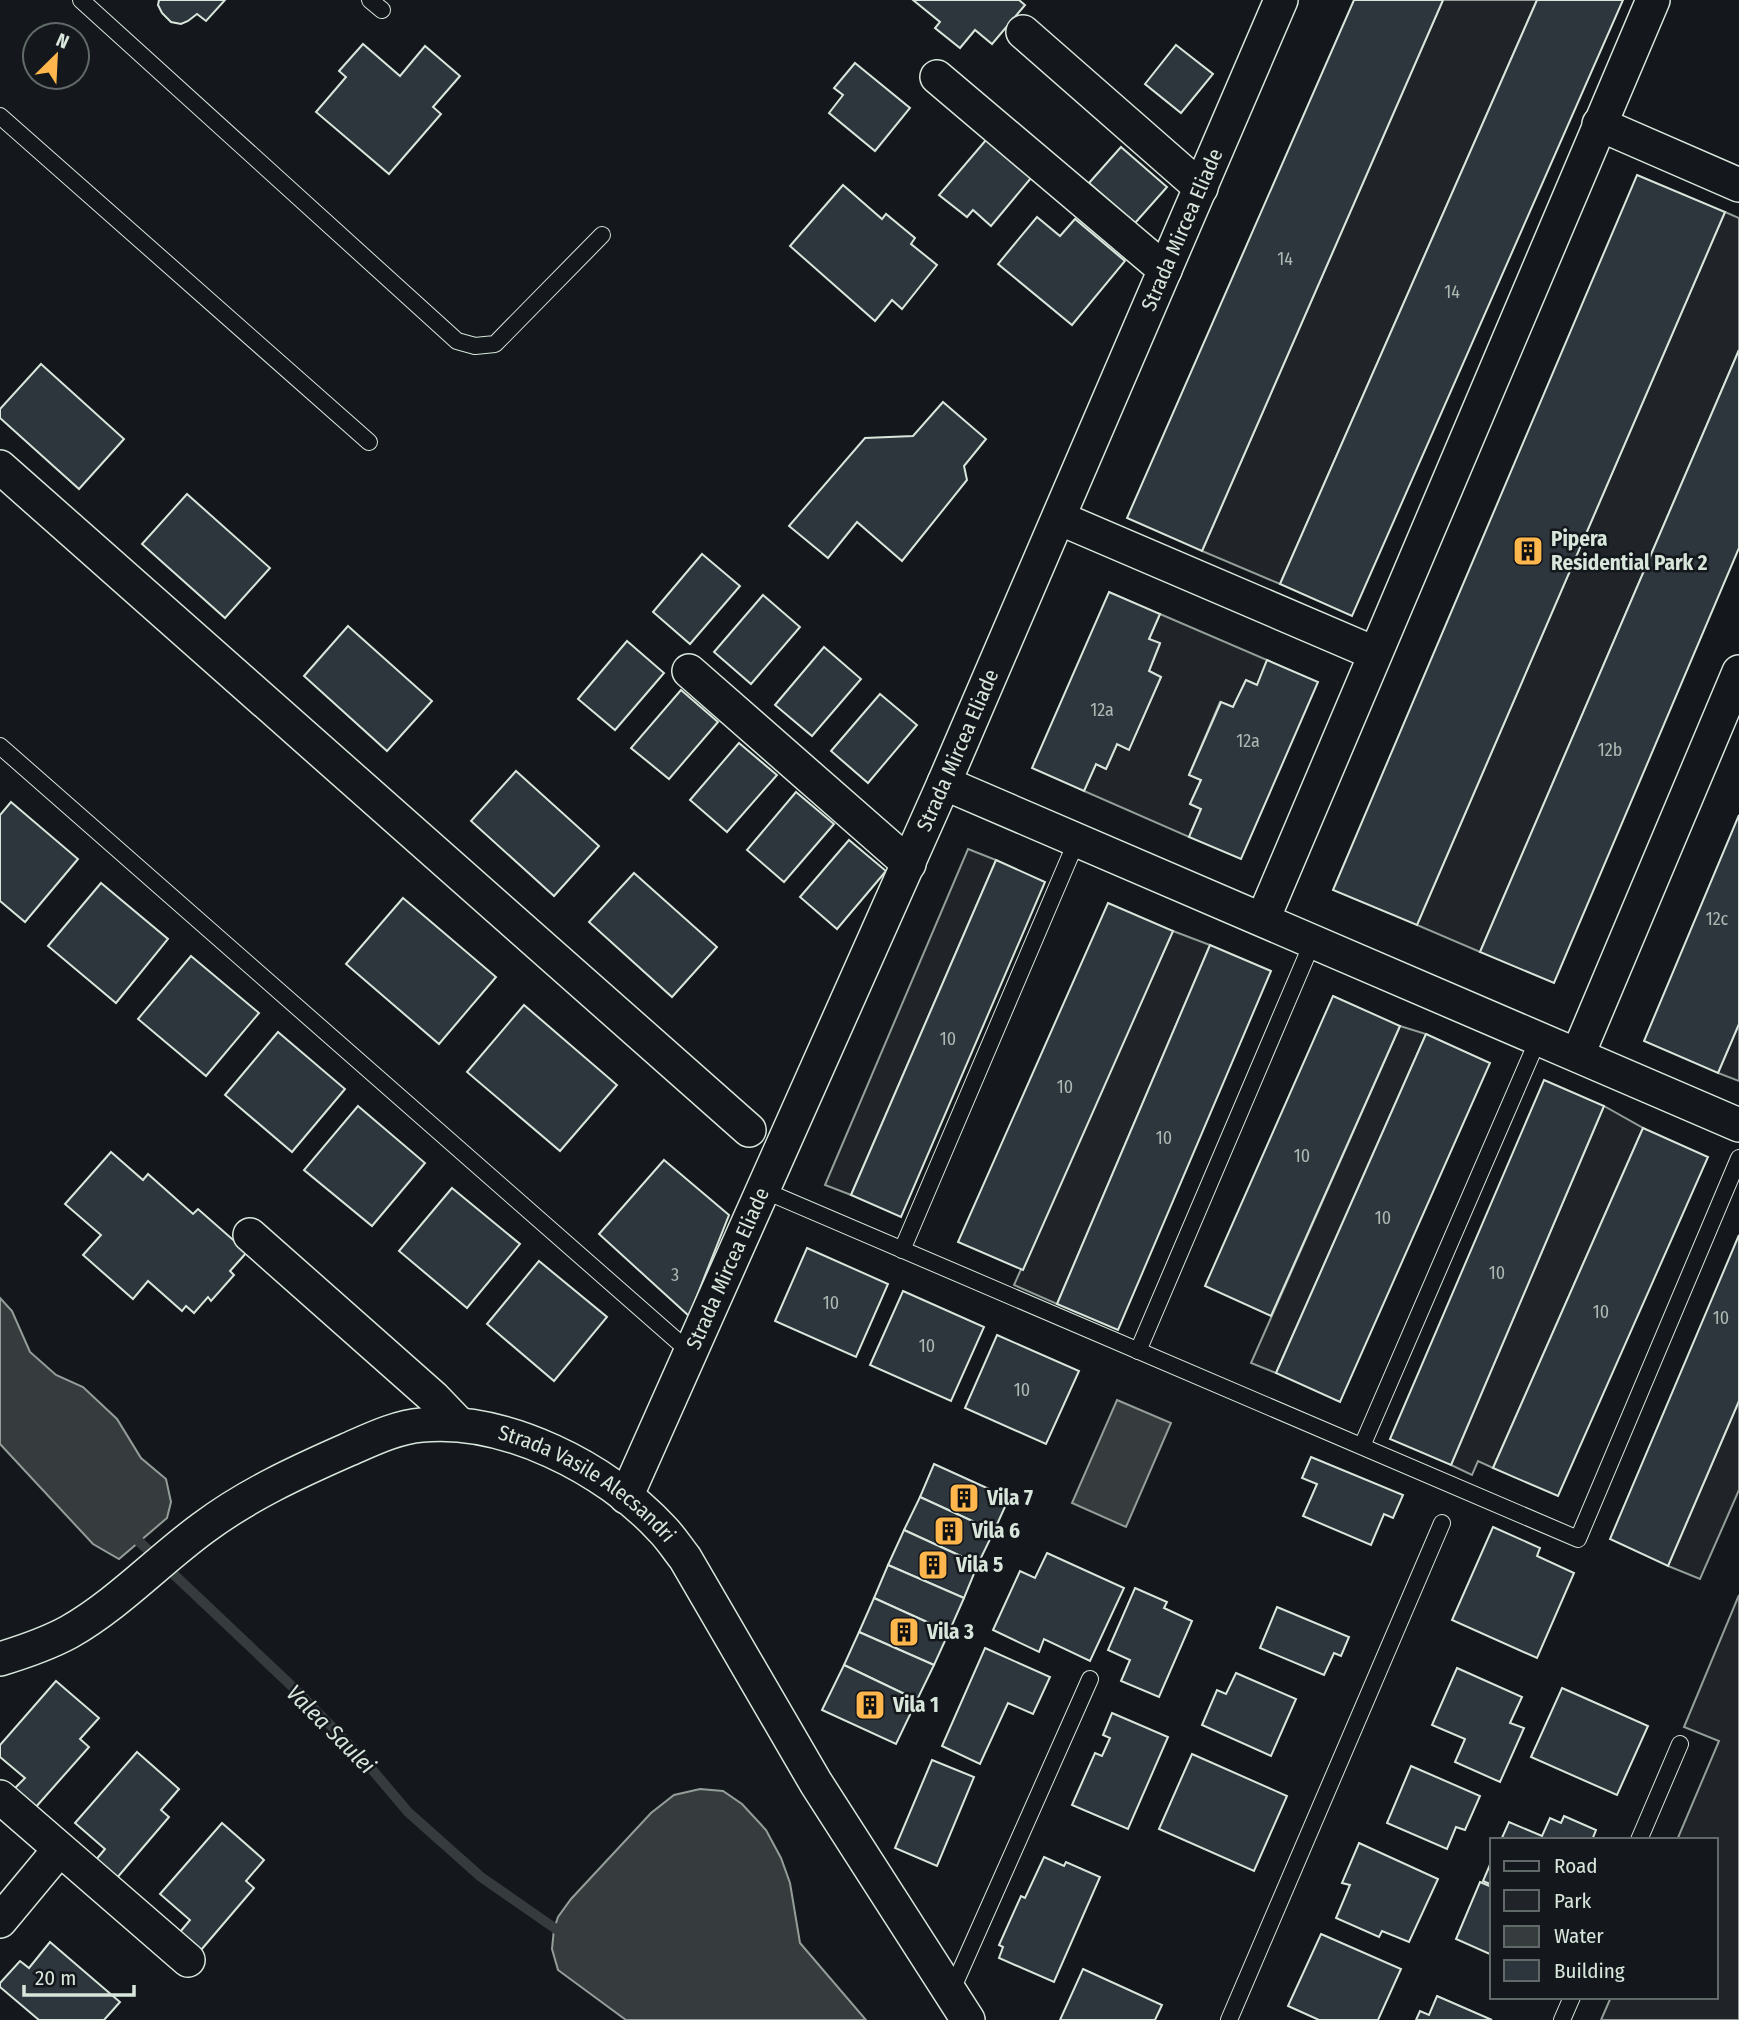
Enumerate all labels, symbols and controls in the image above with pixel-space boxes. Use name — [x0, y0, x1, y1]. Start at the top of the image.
north arrow — [21, 21, 91, 91]
text: N — [53, 28, 73, 54]
street label: Strada Mircea Eliade — [1136, 145, 1229, 315]
house number: 14 — [1277, 248, 1293, 270]
house number: 14 — [1444, 281, 1460, 303]
place label: Pipera Residential Park 2 — [1551, 526, 1708, 576]
building icon: Pipera Residential Park 2 — [1511, 534, 1545, 568]
street label: Strada Mircea Eliade — [911, 665, 1004, 836]
house number: 12a — [1090, 699, 1114, 721]
house number: 12a — [1236, 730, 1260, 752]
house number: 12b — [1598, 739, 1622, 761]
house number: 12c — [1706, 908, 1728, 930]
house number: 10 — [940, 1028, 956, 1050]
house number: 10 — [1057, 1076, 1073, 1098]
house number: 10 — [1156, 1127, 1172, 1149]
house number: 10 — [1294, 1145, 1310, 1167]
street label: Strada Mircea Eliade — [680, 1184, 775, 1354]
house number: 10 — [1375, 1207, 1391, 1229]
house number: 10 — [1489, 1262, 1505, 1284]
house number: 3 — [671, 1264, 679, 1286]
house number: 10 — [823, 1292, 839, 1314]
house number: 10 — [1593, 1301, 1609, 1323]
house number: 10 — [1713, 1307, 1729, 1329]
house number: 10 — [919, 1335, 935, 1357]
house number: 10 — [1014, 1379, 1030, 1401]
street label: Strada Vasile Alecsandri — [495, 1420, 681, 1547]
building icon: Vila 7 — [947, 1481, 981, 1515]
place label: Vila 7 — [986, 1485, 1033, 1511]
building icon: Vila 6 — [932, 1514, 966, 1548]
place label: Vila 6 — [971, 1518, 1020, 1544]
building icon: Vila 5 — [916, 1548, 950, 1582]
place label: Vila 5 — [955, 1552, 1003, 1578]
building icon: Vila 3 — [887, 1615, 921, 1649]
place label: Vila 3 — [926, 1619, 974, 1645]
water label: Valea Saulei — [281, 1679, 382, 1780]
building icon: Vila 1 — [853, 1688, 887, 1722]
place label: Vila 1 — [892, 1692, 939, 1718]
legend — [1490, 1838, 1718, 1999]
text: Road — [1554, 1853, 1598, 1879]
text: Park — [1554, 1888, 1592, 1914]
text: Water — [1554, 1923, 1604, 1949]
scale bar — [24, 1954, 135, 1998]
text: Building — [1554, 1958, 1625, 1984]
text: 20 m — [35, 1965, 76, 1991]

